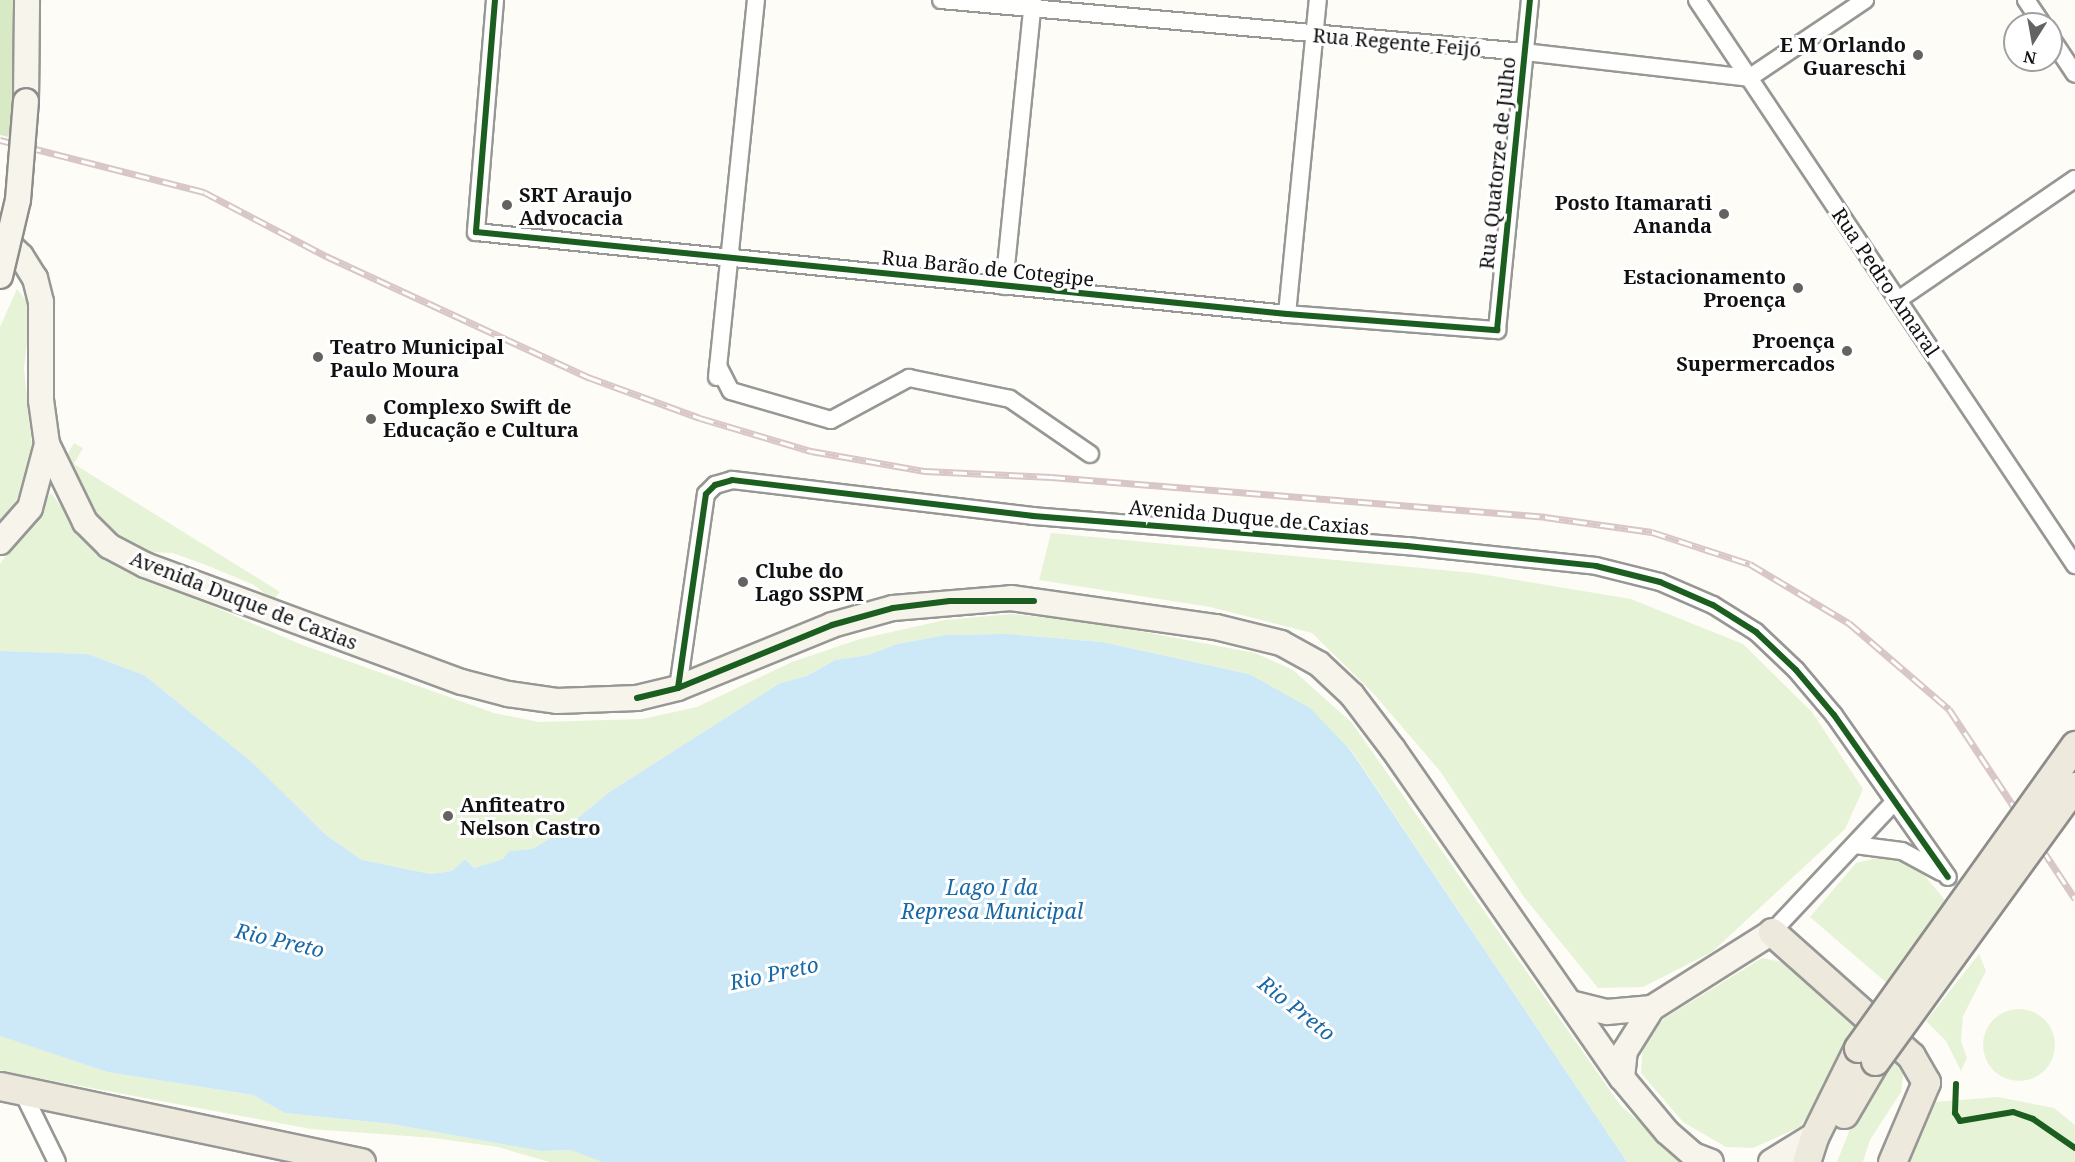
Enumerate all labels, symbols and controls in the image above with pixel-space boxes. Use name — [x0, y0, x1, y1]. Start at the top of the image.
north arrow — [2003, 12, 2063, 72]
street label: Rua Regente Feijó — [1312, 23, 1482, 61]
place label: E M Orlando Guareschi — [1780, 32, 1906, 79]
text: N — [2022, 46, 2038, 70]
marker: E M Orlando Guareschi — [1911, 48, 1925, 62]
street label: Rua Quatorze de Julho — [1474, 56, 1520, 270]
place label: SRT Araujo Advocacia — [519, 182, 632, 229]
place label: Posto Itamarati Ananda — [1555, 190, 1712, 237]
marker: SRT Araujo Advocacia — [500, 198, 514, 212]
street label: Rua Pedro Amaral — [1827, 203, 1945, 361]
marker: Posto Itamarati Ananda — [1717, 207, 1731, 221]
street label: Rua Barão de Cotegipe — [881, 245, 1095, 291]
place label: Estacionamento Proença — [1623, 264, 1786, 311]
marker: Estacionamento Proença — [1791, 281, 1805, 295]
place label: Proença Supermercados — [1676, 328, 1835, 375]
place label: Teatro Municipal Paulo Moura — [330, 334, 504, 381]
marker: Proença Supermercados — [1840, 344, 1854, 358]
marker: Teatro Municipal Paulo Moura — [311, 350, 325, 364]
place label: Complexo Swift de Educação e Cultura — [383, 395, 579, 442]
marker: Complexo Swift de Educação e Cultura — [364, 412, 378, 426]
street label: Avenida Duque de Caxias — [1128, 495, 1370, 539]
street label: Avenida Duque de Caxias — [127, 546, 361, 654]
place label: Clube do Lago SSPM — [755, 558, 864, 605]
marker: Clube do Lago SSPM — [736, 575, 750, 589]
place label: Anfiteatro Nelson Castro — [460, 792, 601, 839]
marker: Anfiteatro Nelson Castro — [441, 809, 455, 823]
water label: Lago I da Represa Municipal — [901, 874, 1083, 924]
water label: Rio Preto — [233, 918, 327, 962]
water label: Rio Preto — [727, 951, 821, 995]
water label: Rio Preto — [1254, 970, 1340, 1046]

